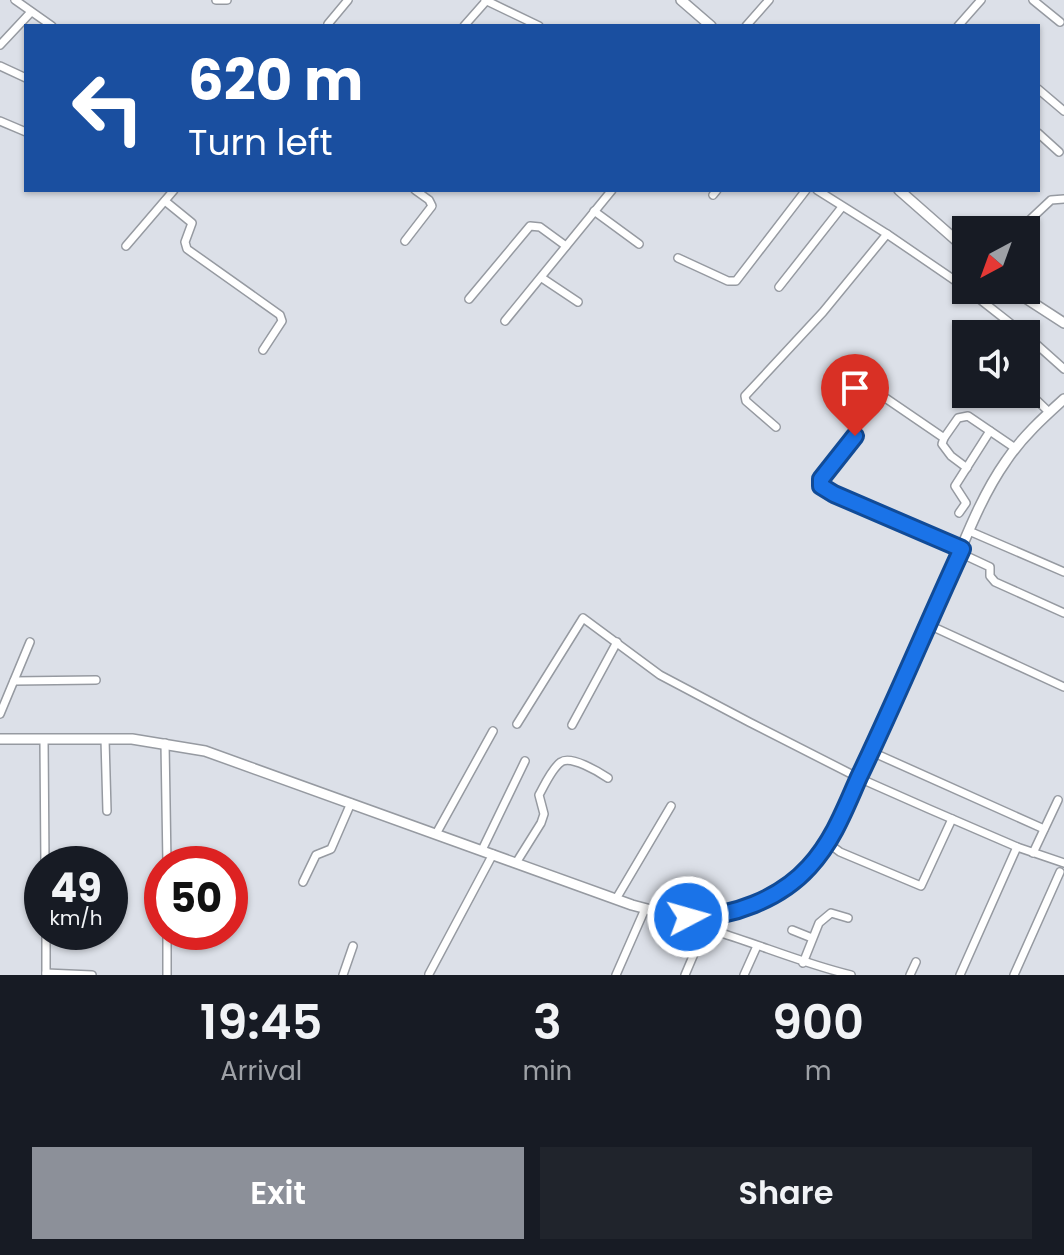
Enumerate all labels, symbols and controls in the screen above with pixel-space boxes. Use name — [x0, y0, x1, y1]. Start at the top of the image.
text: 620 m — [188, 41, 363, 120]
icon: left — [56, 56, 160, 160]
text: Turn left — [188, 117, 333, 168]
north arrow — [952, 216, 1040, 304]
map controls — [952, 216, 1040, 408]
button: sound — [952, 320, 1040, 408]
pin — [821, 354, 889, 436]
icon: arrive — [833, 366, 877, 410]
speed limit sign: 50 — [144, 846, 248, 950]
text: 49 — [50, 860, 102, 916]
position arrow — [646, 875, 730, 959]
text: km/h — [49, 904, 103, 932]
text: 19:45 — [200, 989, 323, 1056]
text: 3 — [533, 989, 562, 1056]
text: 900 — [772, 989, 864, 1056]
text: Arrival — [220, 1053, 302, 1089]
text: min — [522, 1053, 572, 1089]
text: m — [805, 1053, 831, 1089]
button: Exit — [32, 1147, 524, 1239]
button: Share — [540, 1147, 1032, 1239]

